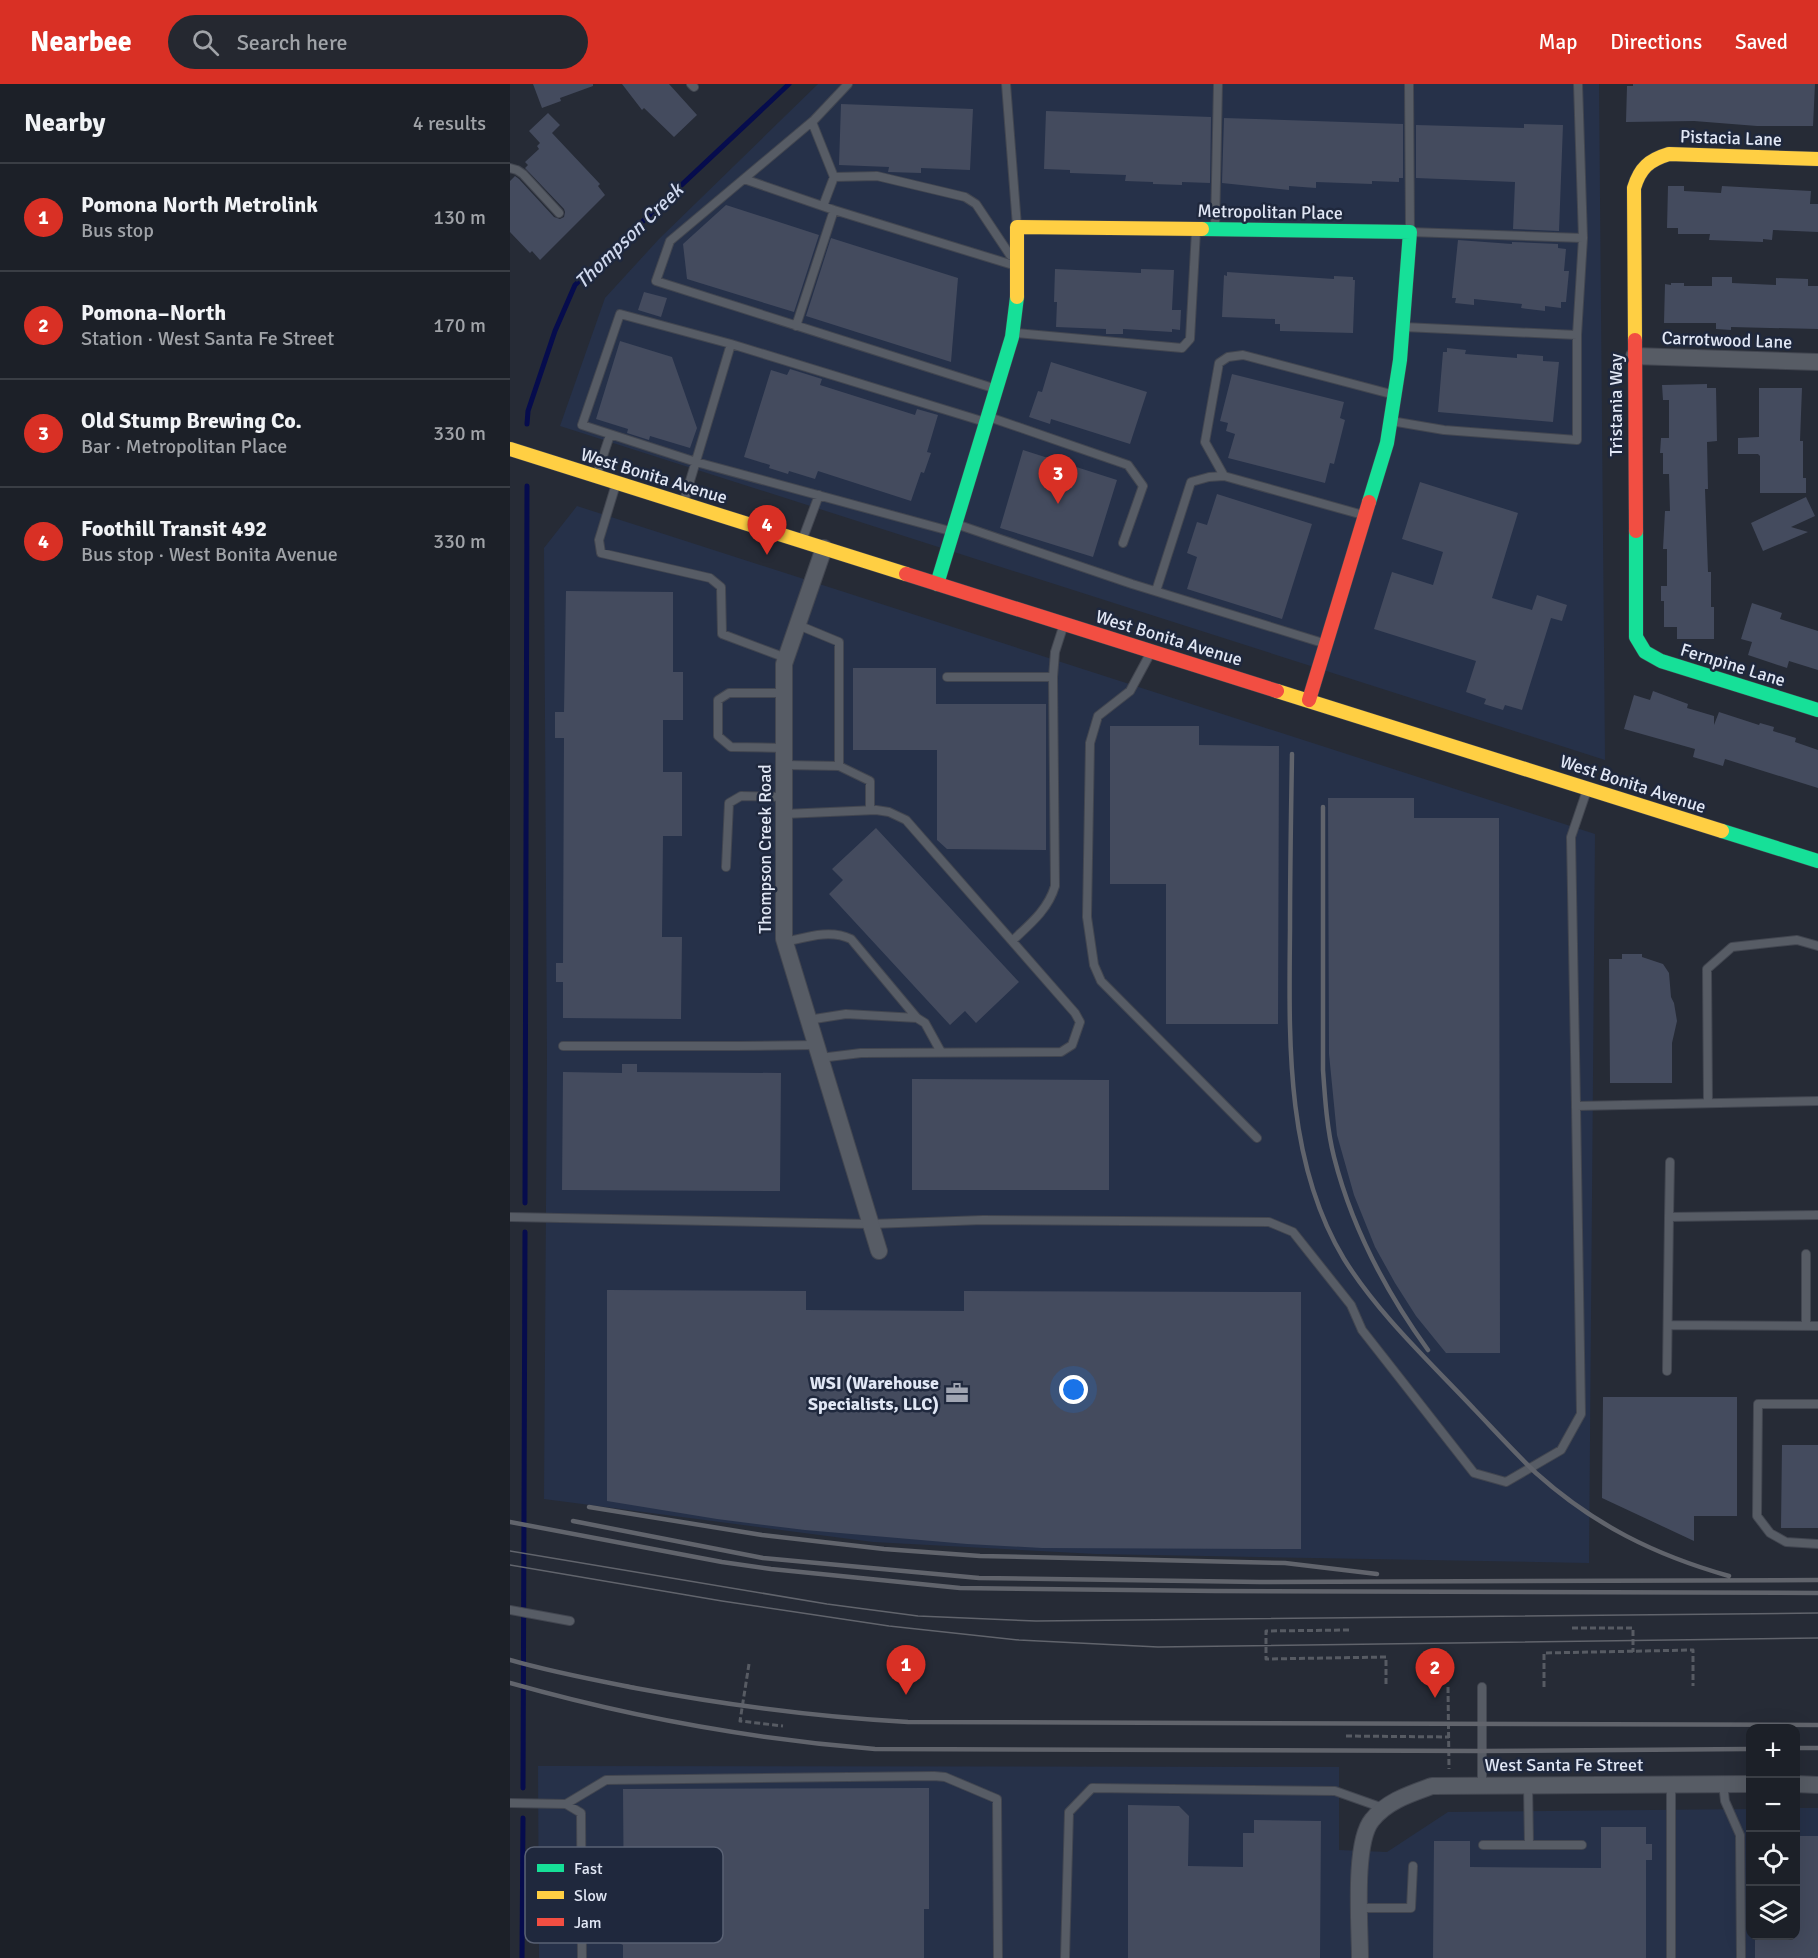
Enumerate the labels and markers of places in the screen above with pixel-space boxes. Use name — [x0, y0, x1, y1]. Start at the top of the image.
pin: 3 — [1038, 454, 1078, 504]
pin: 4 — [748, 506, 786, 555]
place label: WSI (Warehouse Specialists, LLC) — [808, 1372, 939, 1415]
office icon: WSI (Warehouse Specialists, LLC) — [944, 1380, 970, 1406]
pin: 1 — [886, 1646, 926, 1695]
pin: 2 — [1416, 1648, 1454, 1698]

